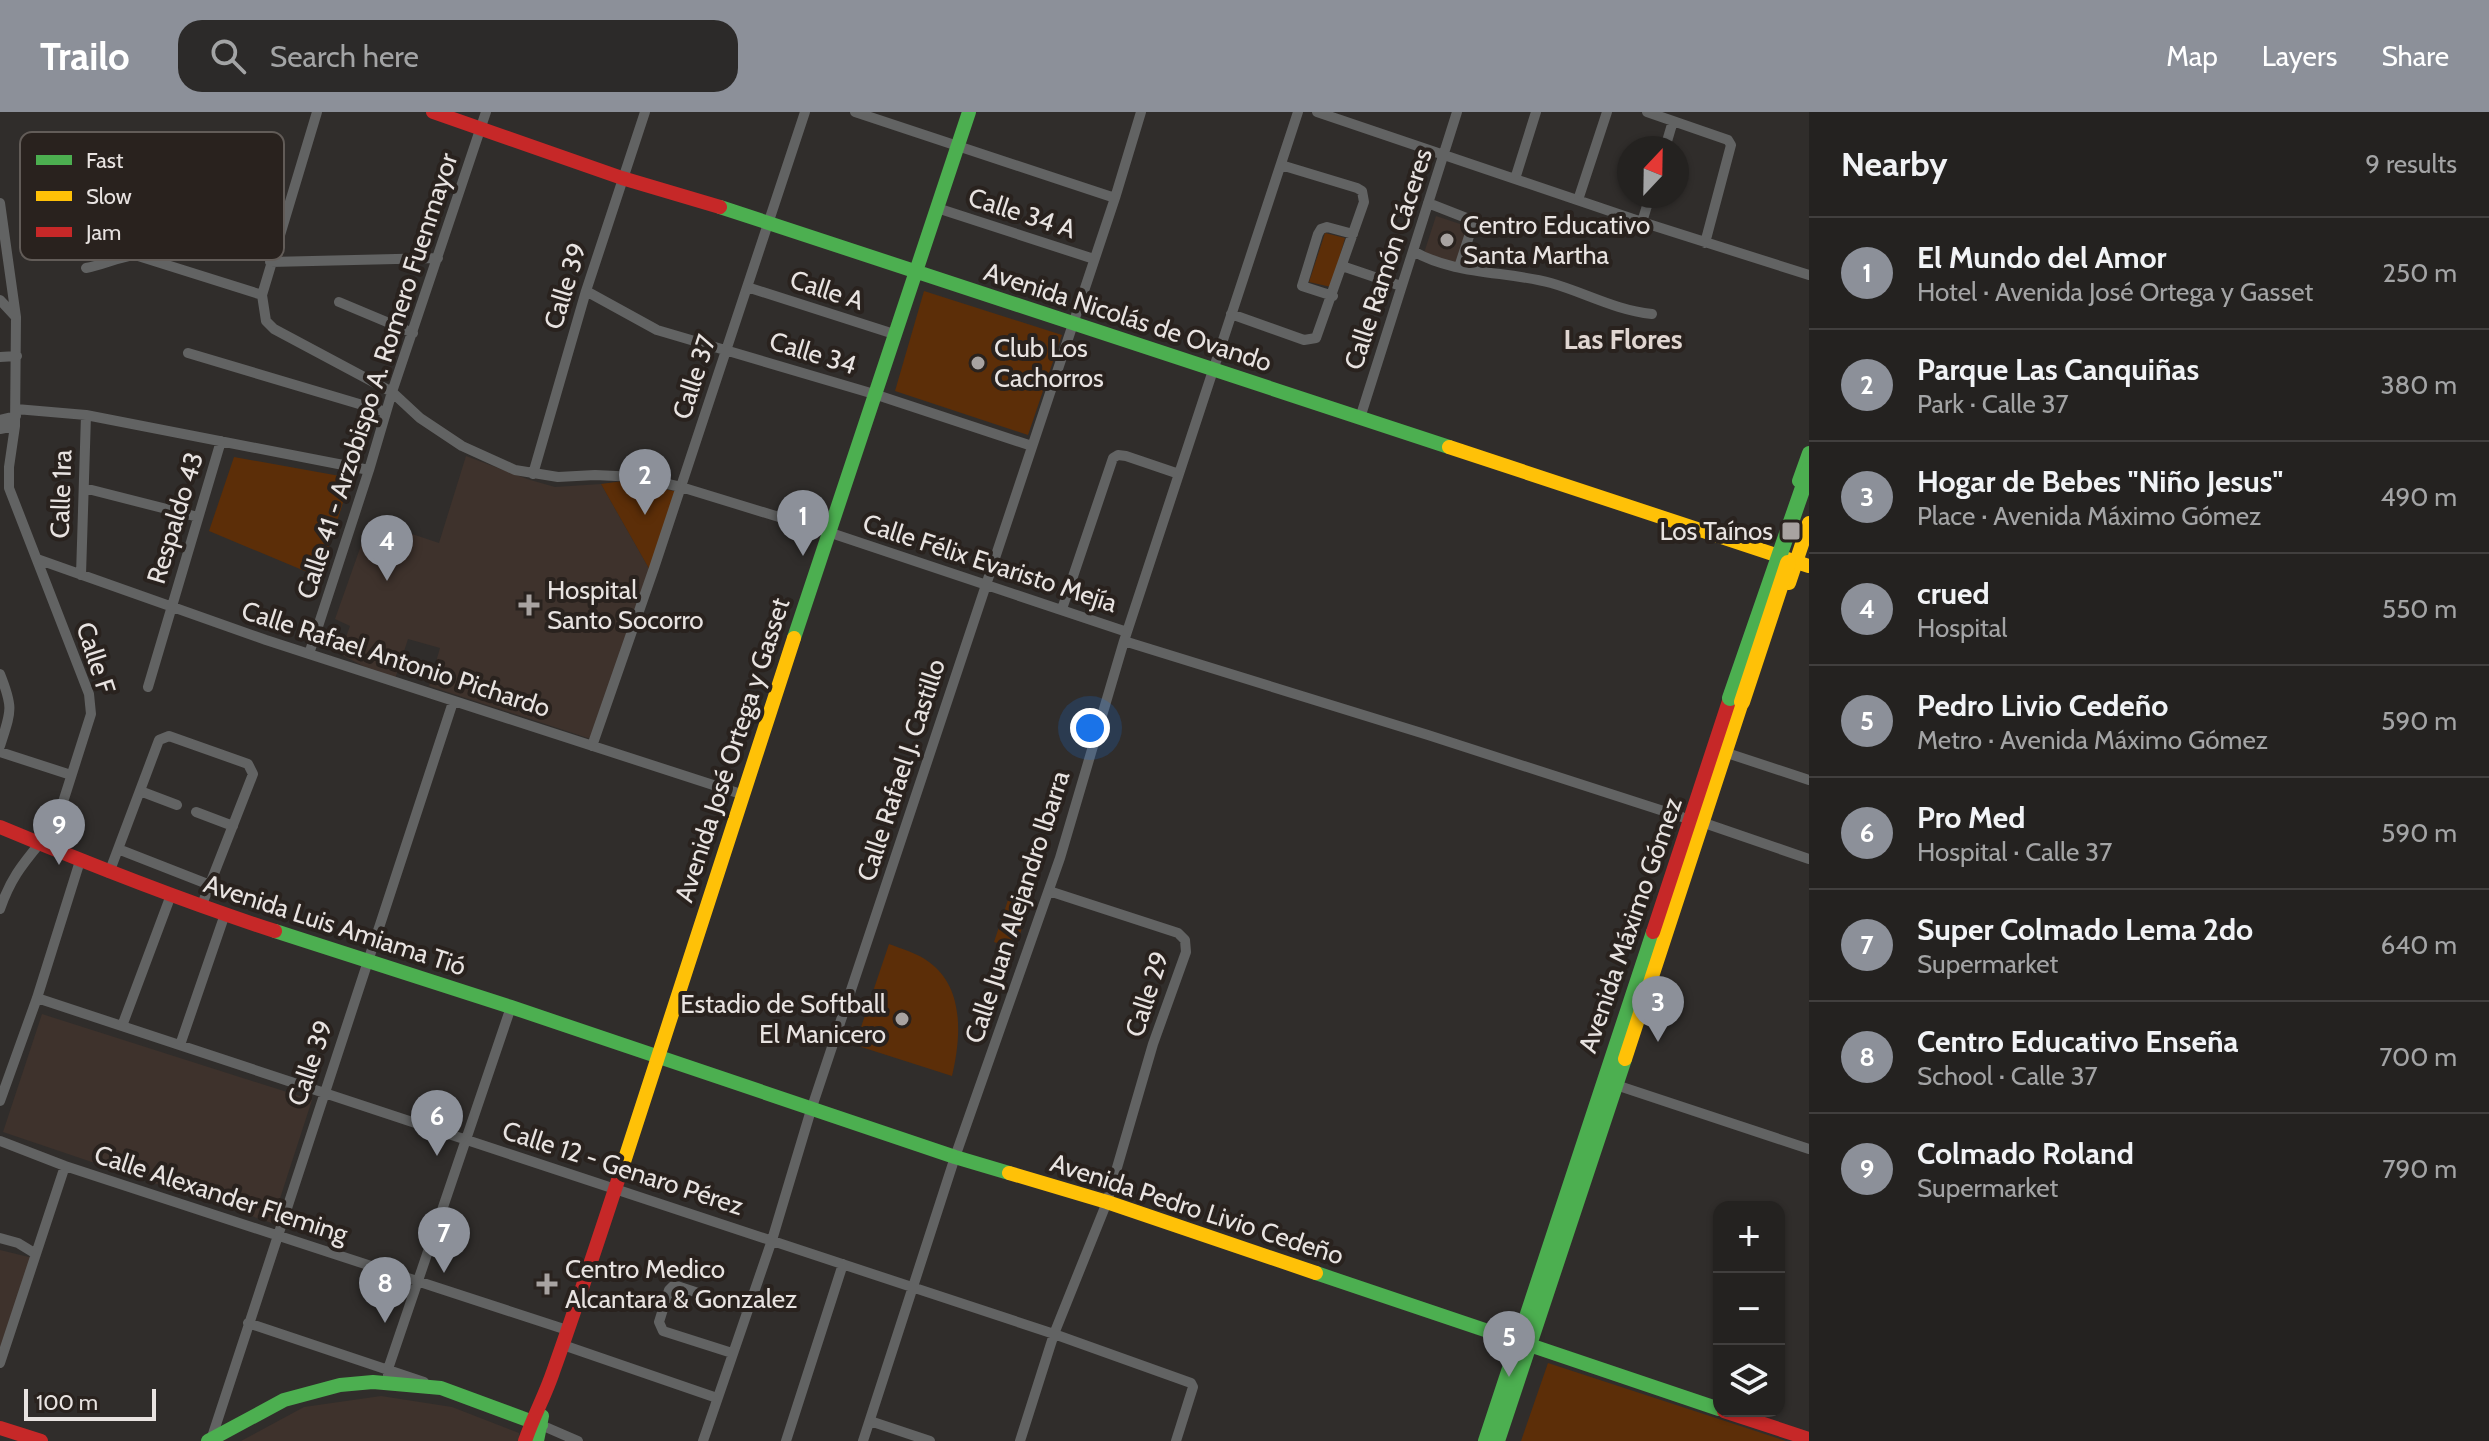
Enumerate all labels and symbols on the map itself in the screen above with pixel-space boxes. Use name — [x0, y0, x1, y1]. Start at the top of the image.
legend — [20, 132, 284, 260]
north arrow — [1617, 136, 1689, 208]
street label: Calle Ramón Cáceres — [1337, 144, 1439, 374]
text: Fast — [86, 147, 124, 174]
street label: Calle 41 - Arzobispo A. Romero Fuenmayor — [290, 149, 464, 603]
street label: Calle 34 A — [964, 181, 1080, 245]
text: Slow — [86, 183, 132, 210]
place label: Centro Educativo Santa Martha — [1463, 209, 1650, 271]
text: Jam — [85, 219, 121, 246]
marker: Centro Educativo Santa Martha — [1438, 231, 1456, 249]
street label: Calle 39 — [537, 239, 593, 333]
street label: Avenida Nicolás de Ovando — [980, 255, 1276, 379]
street label: Calle A — [786, 263, 868, 317]
district label: Las Flores — [1563, 322, 1683, 356]
street label: Calle 34 — [766, 325, 860, 381]
street label: Calle 37 — [665, 331, 723, 423]
place label: Club Los Cachorros — [994, 332, 1104, 394]
marker: Club Los Cachorros — [969, 354, 987, 372]
street label: Respaldo 43 — [140, 448, 210, 588]
street label: Calle 1ra — [43, 449, 79, 539]
pin: 2 — [619, 449, 671, 515]
pin: 1 — [777, 490, 829, 556]
street label: Calle Félix Evaristo Mejía — [859, 507, 1122, 619]
pin: 4 — [361, 515, 413, 581]
place label: Los Taínos — [1659, 515, 1773, 547]
marker: Los Taínos — [1780, 520, 1802, 542]
place label: Hospital Santo Socorro — [547, 574, 704, 636]
street label: Calle Rafael Antonio Pichardo — [238, 594, 554, 724]
marker: Hospital Santo Socorro — [518, 594, 540, 616]
street label: Avenida José Ortega y Gasset — [668, 594, 796, 906]
street label: Calle F — [69, 618, 123, 698]
street label: Calle Rafael J. Castillo — [850, 655, 952, 885]
your location — [1070, 708, 1110, 748]
street label: Calle Juan Alejandro lbarra — [958, 766, 1076, 1047]
street label: Avenida Máximo Gómez — [1571, 793, 1689, 1057]
pin: 9 — [33, 799, 85, 865]
street label: Avenida Luis Amiama Tió — [200, 867, 470, 983]
street label: Calle 29 — [1118, 947, 1176, 1041]
pin: 3 — [1632, 976, 1684, 1042]
place label: Estadio de Softball El Manicero — [680, 988, 886, 1050]
marker: Estadio de Softball El Manicero — [893, 1010, 911, 1028]
street label: Calle 39 — [280, 1016, 340, 1110]
pin: 6 — [411, 1090, 463, 1156]
street label: Calle 12 - Genaro Pérez — [498, 1114, 748, 1222]
street label: Calle Alexander Fleming — [90, 1138, 353, 1250]
street label: Avenida Pedro Livio Cedeño — [1046, 1146, 1348, 1272]
pin: 7 — [418, 1207, 470, 1273]
place label: Centro Medico Alcantara & Gonzalez — [565, 1253, 797, 1315]
pin: 8 — [359, 1257, 411, 1323]
marker: Centro Medico Alcantara & Gonzalez — [536, 1273, 558, 1295]
pin: 5 — [1483, 1311, 1535, 1377]
scale bar — [24, 1385, 156, 1421]

